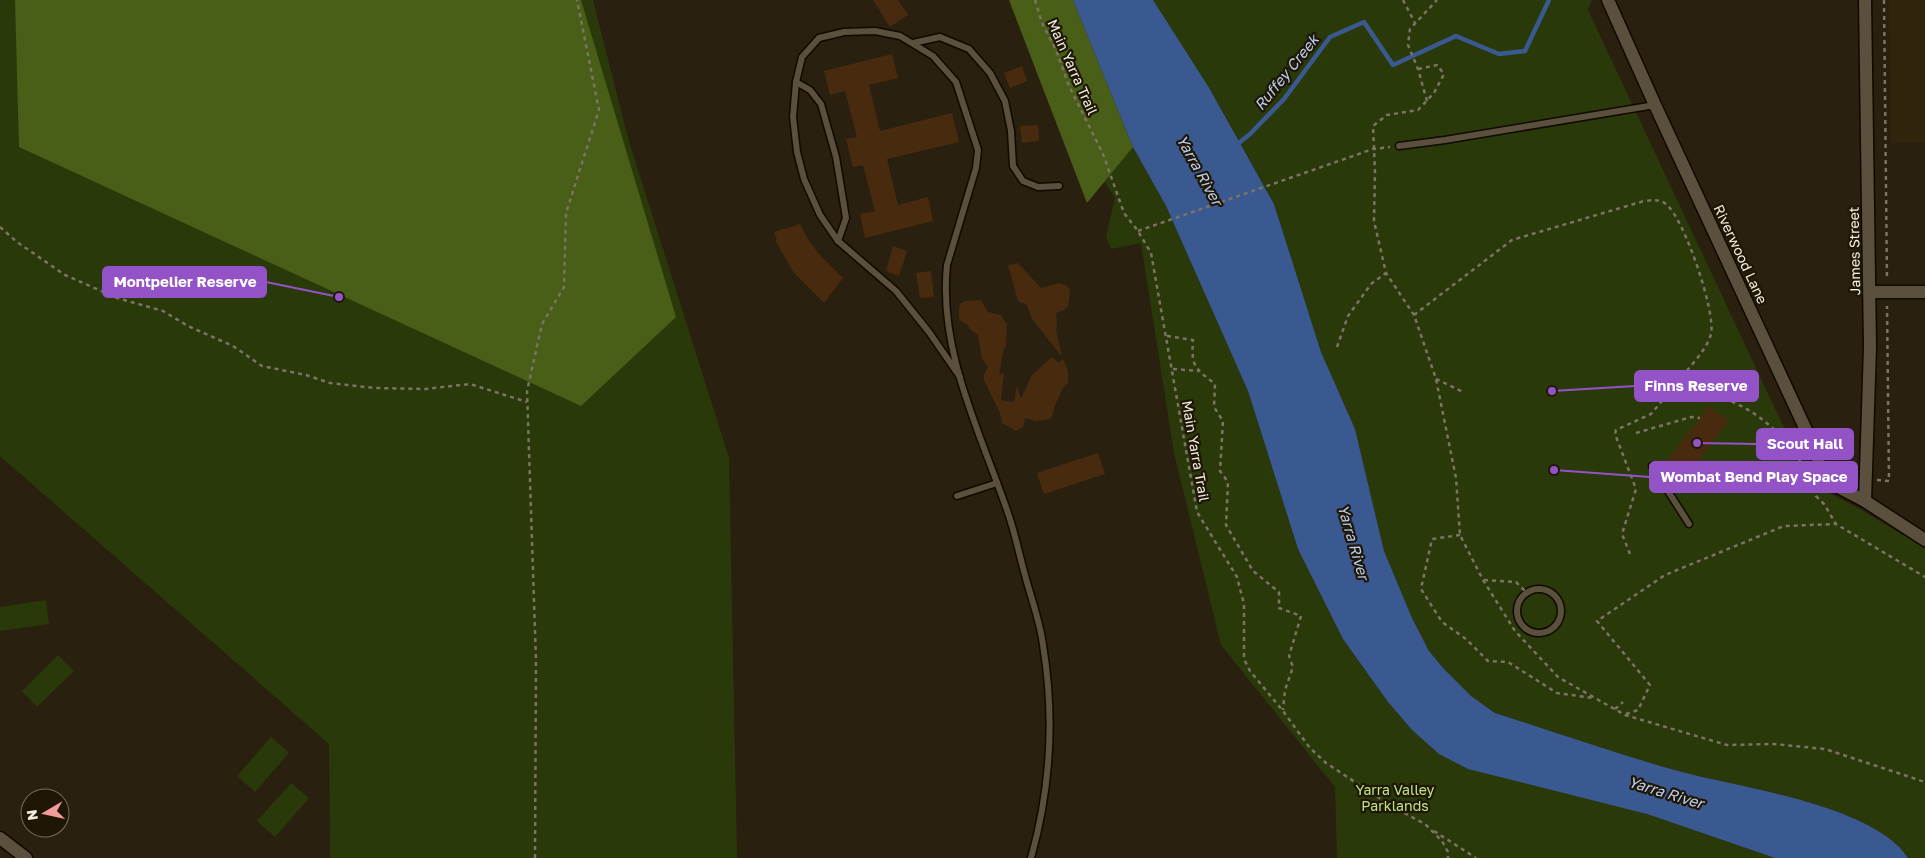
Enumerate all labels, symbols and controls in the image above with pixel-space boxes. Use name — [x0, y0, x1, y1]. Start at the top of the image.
street label: Main Yarra Trail — [1044, 17, 1102, 117]
water label: Ruffey Creek — [1250, 29, 1324, 114]
water label: Yarra River — [1173, 132, 1228, 210]
street label: Riverwood Lane — [1711, 202, 1771, 306]
street label: James Street — [1845, 207, 1863, 295]
callout: Montpelier Reserve — [103, 267, 266, 297]
text: Montpelier Reserve — [113, 272, 257, 290]
callout: Finns Reserve — [1635, 371, 1758, 401]
text: Finns Reserve — [1644, 376, 1748, 394]
street label: Main Yarra Trail — [1179, 399, 1213, 503]
callout: Scout Hall — [1757, 429, 1853, 459]
text: Scout Hall — [1767, 434, 1843, 452]
callout: Wombat Bend Play Space — [1650, 462, 1857, 492]
text: Wombat Bend Play Space — [1660, 467, 1848, 485]
water label: Yarra River — [1335, 502, 1374, 584]
water label: Yarra River — [1626, 772, 1708, 813]
park label: Yarra Valley Parklands — [1356, 781, 1435, 814]
north arrow — [20, 788, 70, 838]
text: N — [22, 809, 41, 822]

